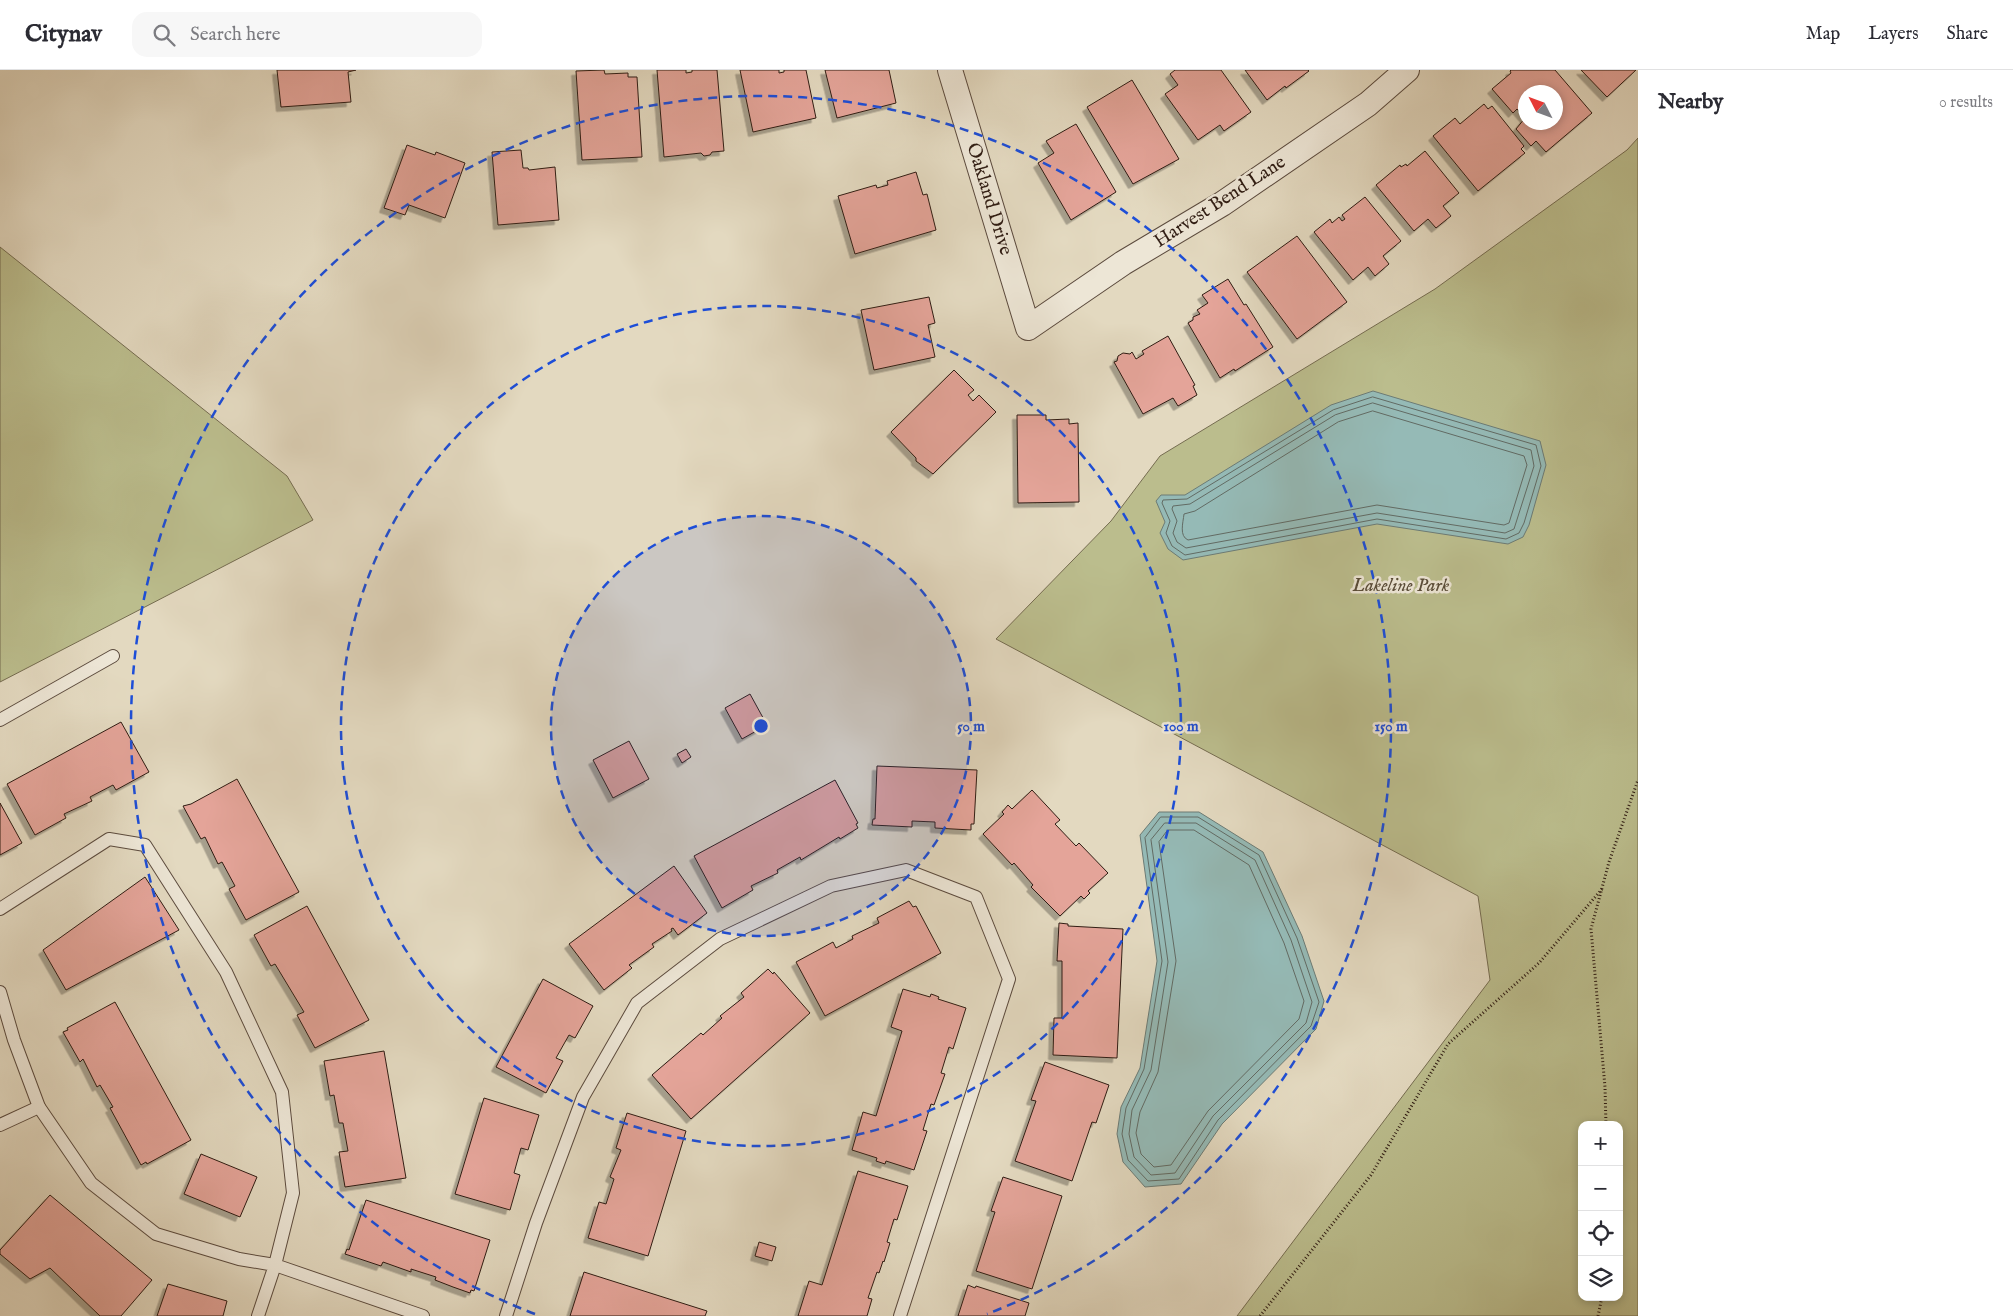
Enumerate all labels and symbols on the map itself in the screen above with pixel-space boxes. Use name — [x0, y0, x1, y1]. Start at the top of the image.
north arrow — [1518, 85, 1563, 130]
street label: Oakland Drive — [961, 140, 1018, 258]
street label: Harvest Bend Lane — [1150, 150, 1291, 254]
park label: Lakeline Park — [1352, 574, 1450, 598]
centre of rings — [752, 717, 770, 735]
text: 50 m — [957, 717, 985, 736]
text: 100 m — [1163, 717, 1199, 736]
text: 150 m — [1374, 717, 1408, 736]

